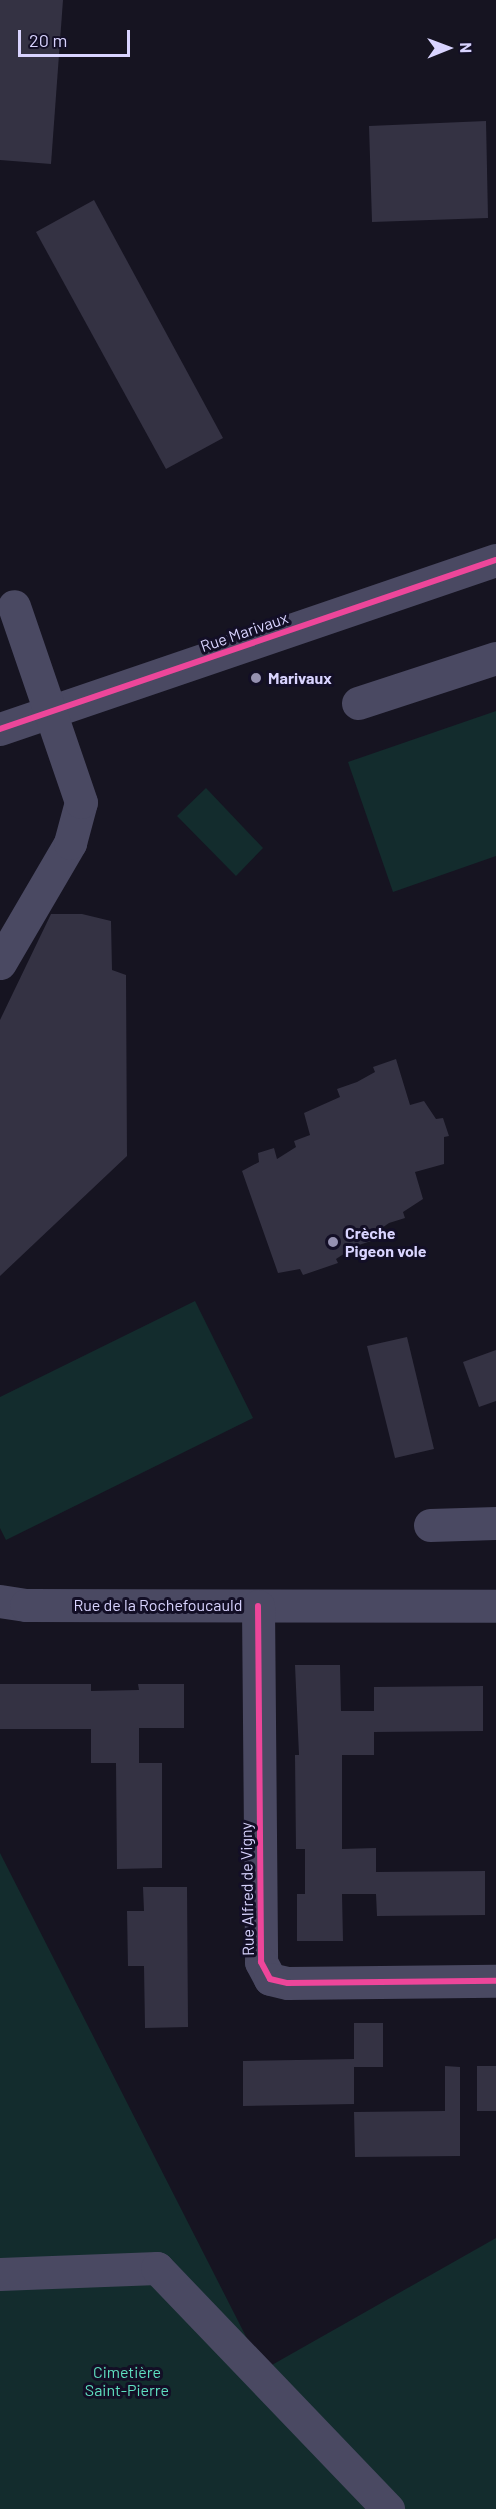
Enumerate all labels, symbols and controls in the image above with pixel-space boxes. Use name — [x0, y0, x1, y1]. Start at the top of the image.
scale bar — [21, 18, 134, 56]
north arrow — [418, 18, 478, 78]
text: 20 m — [29, 29, 67, 51]
text: N — [457, 42, 476, 53]
street label: Rue Marivaux — [198, 608, 290, 656]
place label: Marivaux — [268, 668, 332, 688]
marker: Marivaux — [249, 671, 263, 685]
place label: Crèche Pigeon vole — [345, 1223, 426, 1261]
marker: Crèche Pigeon vole — [326, 1235, 340, 1249]
street label: Rue de la Rochefoucauld — [73, 1595, 243, 1615]
street label: Rue Alfred de Vigny — [236, 1822, 258, 1956]
park label: Cimetière Saint-Pierre — [85, 2362, 169, 2400]

